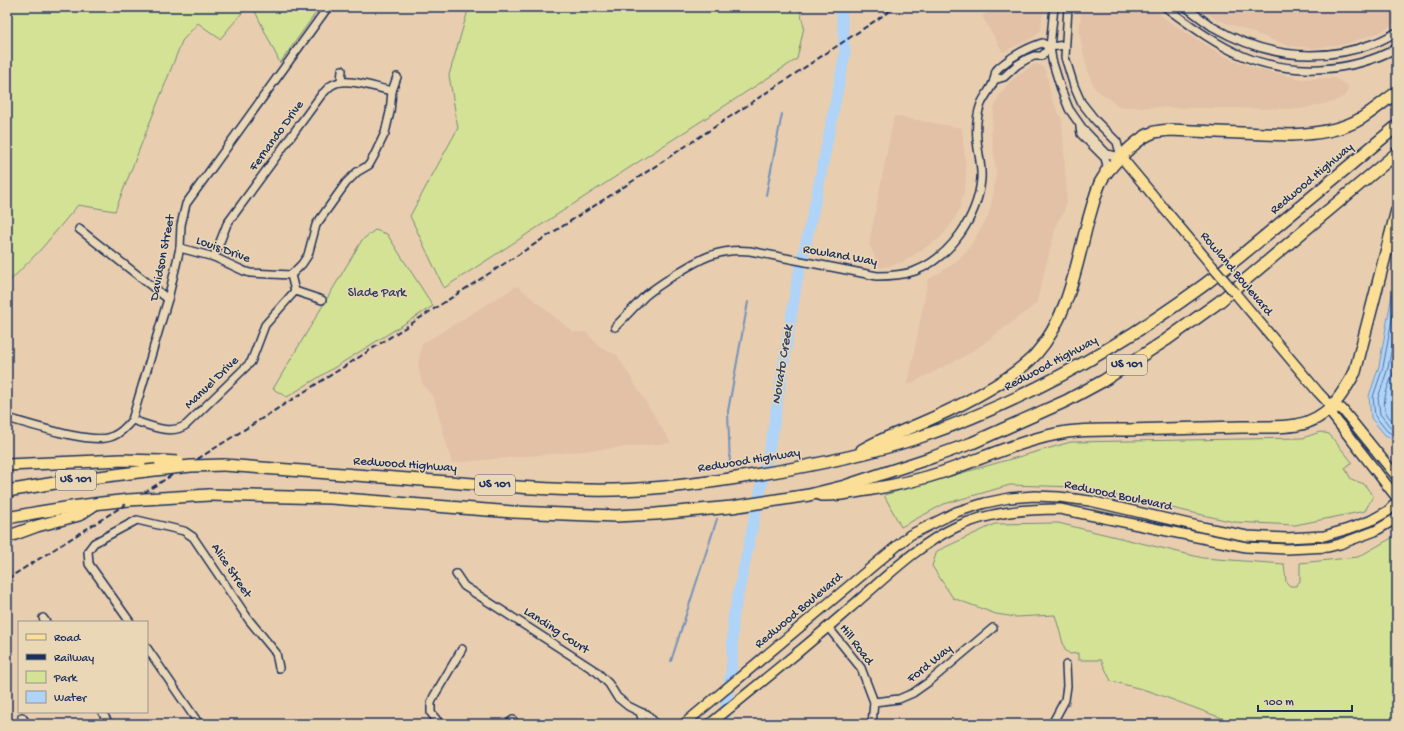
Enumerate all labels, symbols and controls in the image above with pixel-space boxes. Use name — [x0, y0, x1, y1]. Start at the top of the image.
street label: Fernando Drive — [246, 98, 308, 175]
street label: Redwood Highway — [1267, 140, 1357, 218]
street label: Davidson Street — [147, 212, 179, 303]
street label: Rowland Boulevard — [1197, 229, 1276, 320]
street label: Louis Drive — [194, 233, 252, 267]
street label: Rowland Way — [802, 242, 879, 270]
park label: Slade Park — [348, 286, 407, 301]
water label: Novato Creek — [768, 322, 798, 406]
street label: Redwood Highway — [1002, 333, 1101, 395]
street label: Manuel Drive — [182, 353, 242, 413]
road number: US 101 — [1107, 355, 1147, 375]
street label: Redwood Highway — [697, 445, 802, 477]
street label: Redwood Highway — [353, 454, 458, 476]
road number: US 101 — [56, 470, 96, 490]
road number: US 101 — [475, 475, 515, 495]
street label: Redwood Boulevard — [1063, 477, 1175, 515]
street label: Alice Street — [207, 541, 256, 602]
street label: Redwood Boulevard — [752, 569, 847, 652]
street label: Landing Court — [520, 604, 593, 659]
legend — [18, 621, 148, 713]
street label: Hill Road — [836, 622, 877, 670]
text: Road — [54, 632, 81, 646]
street label: Ford Way — [904, 641, 956, 687]
text: Railway — [54, 652, 94, 666]
text: Park — [53, 672, 79, 686]
scale bar — [1258, 687, 1352, 713]
text: Water — [54, 692, 88, 706]
text: 100 m — [1263, 696, 1294, 710]

